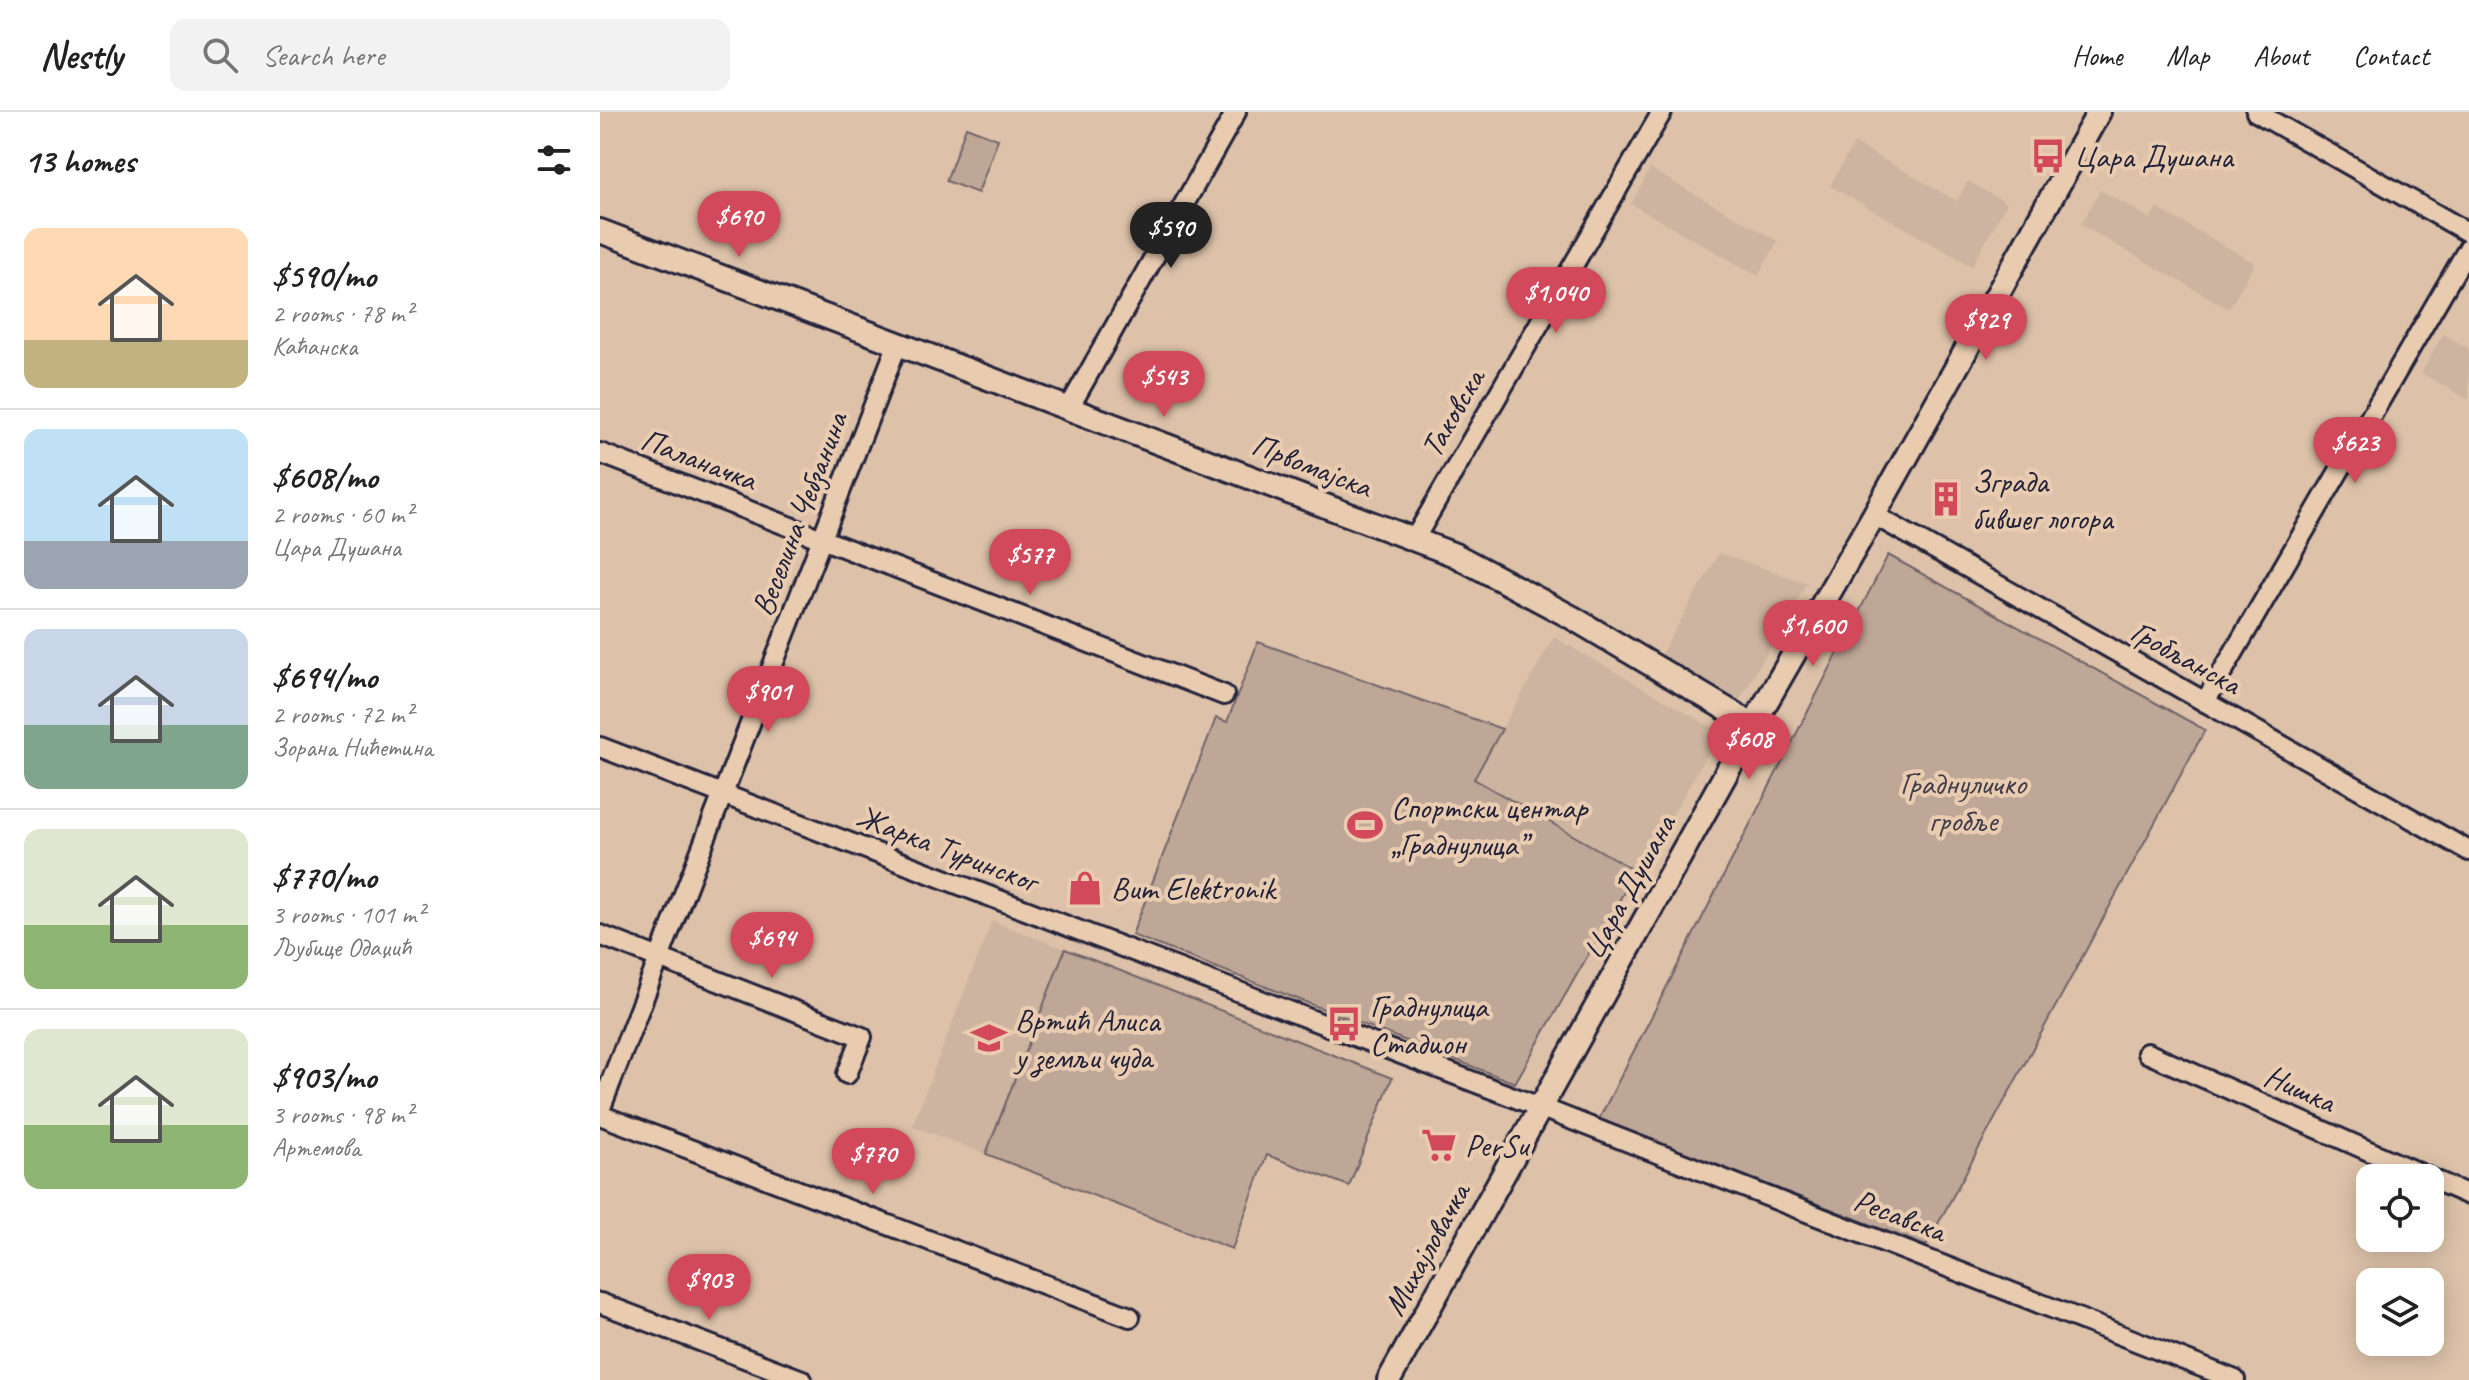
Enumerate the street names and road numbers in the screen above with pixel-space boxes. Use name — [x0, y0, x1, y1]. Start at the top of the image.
street label: Таковска — [1411, 359, 1495, 465]
street label: Веселина Чебзанина — [742, 405, 858, 622]
street label: Паланачка — [635, 419, 764, 501]
street label: Првомајска — [1246, 424, 1379, 508]
street label: Гробљанска — [2124, 611, 2250, 705]
street label: Жарка Туринског — [851, 795, 1046, 903]
street label: Цара Душана — [1572, 806, 1686, 967]
street label: Нишка — [2258, 1055, 2344, 1123]
street label: Михајловачка — [1373, 1173, 1481, 1323]
street label: Ресавска — [1848, 1179, 1954, 1253]

